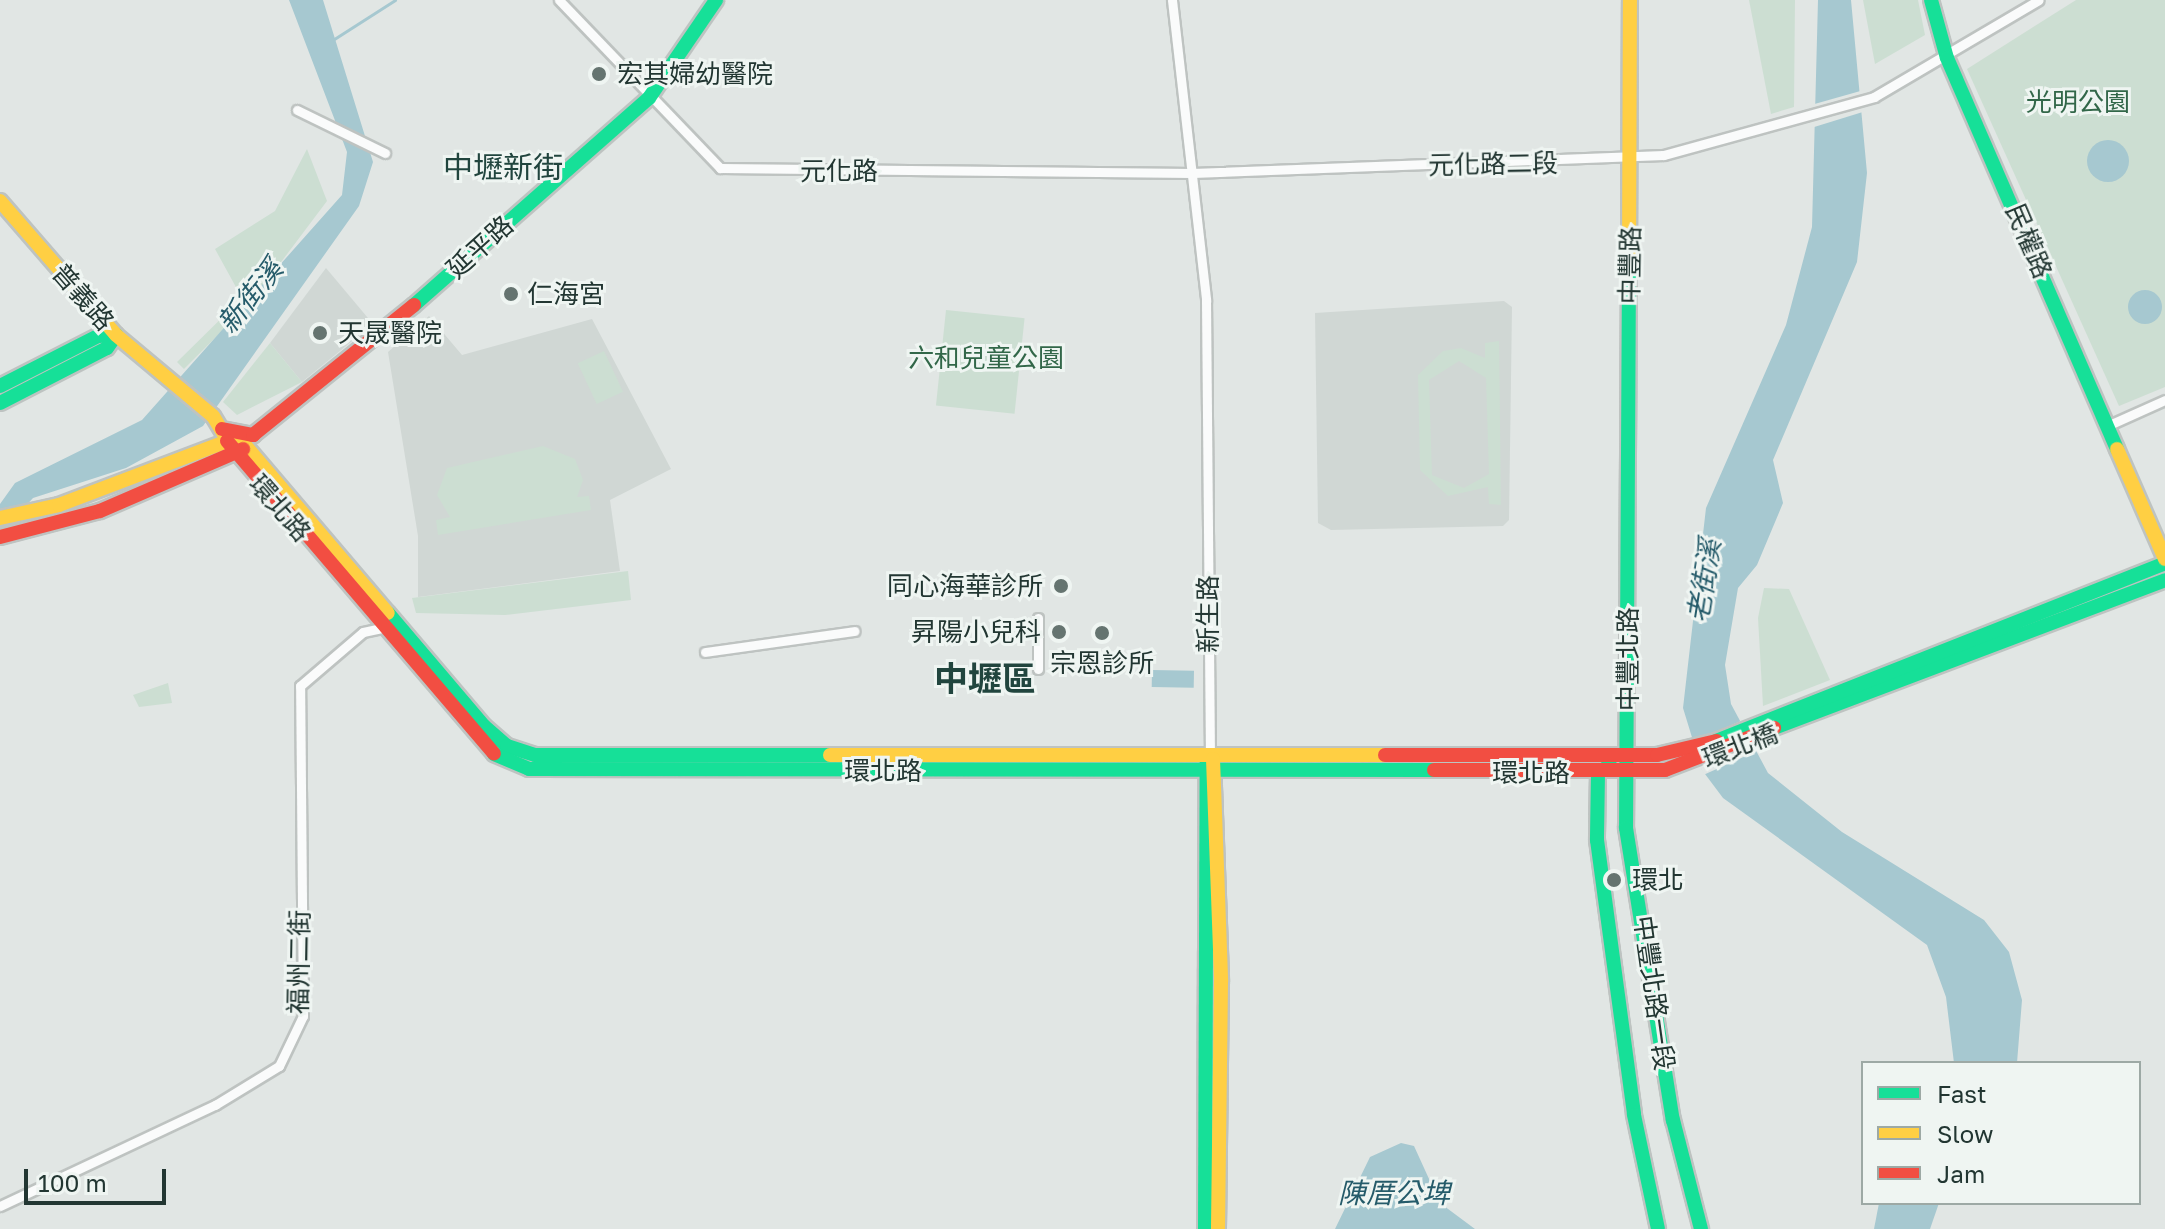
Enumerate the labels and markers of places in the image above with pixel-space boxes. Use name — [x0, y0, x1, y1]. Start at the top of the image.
place label: 宏其婦幼醫院 — [617, 58, 773, 90]
marker: 宏其婦幼醫院 — [588, 63, 610, 85]
place label: 仁海宮 — [527, 278, 605, 310]
marker: 仁海宮 — [502, 285, 520, 303]
place label: 天晟醫院 — [338, 317, 442, 349]
marker: 天晟醫院 — [309, 322, 331, 344]
place label: 同心海華診所 — [887, 570, 1043, 602]
marker: 同心海華診所 — [1050, 575, 1072, 597]
place label: 昇陽小兒科 — [911, 616, 1041, 648]
marker: 昇陽小兒科 — [1048, 621, 1070, 643]
marker: 宗恩診所 — [1091, 622, 1113, 644]
place label: 宗恩診所 — [1050, 647, 1154, 679]
place label: 環北 — [1632, 864, 1684, 896]
marker: 環北 — [1603, 869, 1625, 891]

